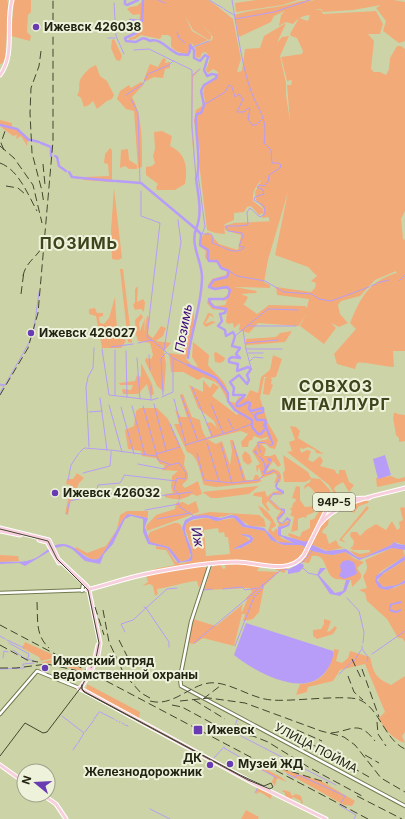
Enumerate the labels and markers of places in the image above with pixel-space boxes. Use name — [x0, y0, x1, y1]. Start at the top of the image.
place label: Ижевск 426038 — [44, 19, 142, 34]
marker: Ижевск 426038 — [31, 22, 41, 32]
place label: Ижевск 426027 — [39, 325, 135, 340]
marker: Ижевск 426027 — [26, 328, 36, 338]
place label: Ижевск 426032 — [63, 485, 160, 500]
marker: Ижевск 426032 — [50, 488, 60, 498]
place label: Ижевский отряд ведомственной охраны — [53, 653, 198, 682]
marker: Ижевский отряд ведомственной охраны — [40, 663, 50, 673]
place label: Ижевск — [207, 722, 254, 737]
marker: Ижевск — [192, 724, 204, 736]
place label: ДК Железнодорожник — [85, 750, 202, 779]
place label: Музей ЖД — [238, 756, 303, 771]
marker: Музей ЖД — [225, 759, 235, 769]
marker: ДК Железнодорожник — [205, 760, 215, 770]

